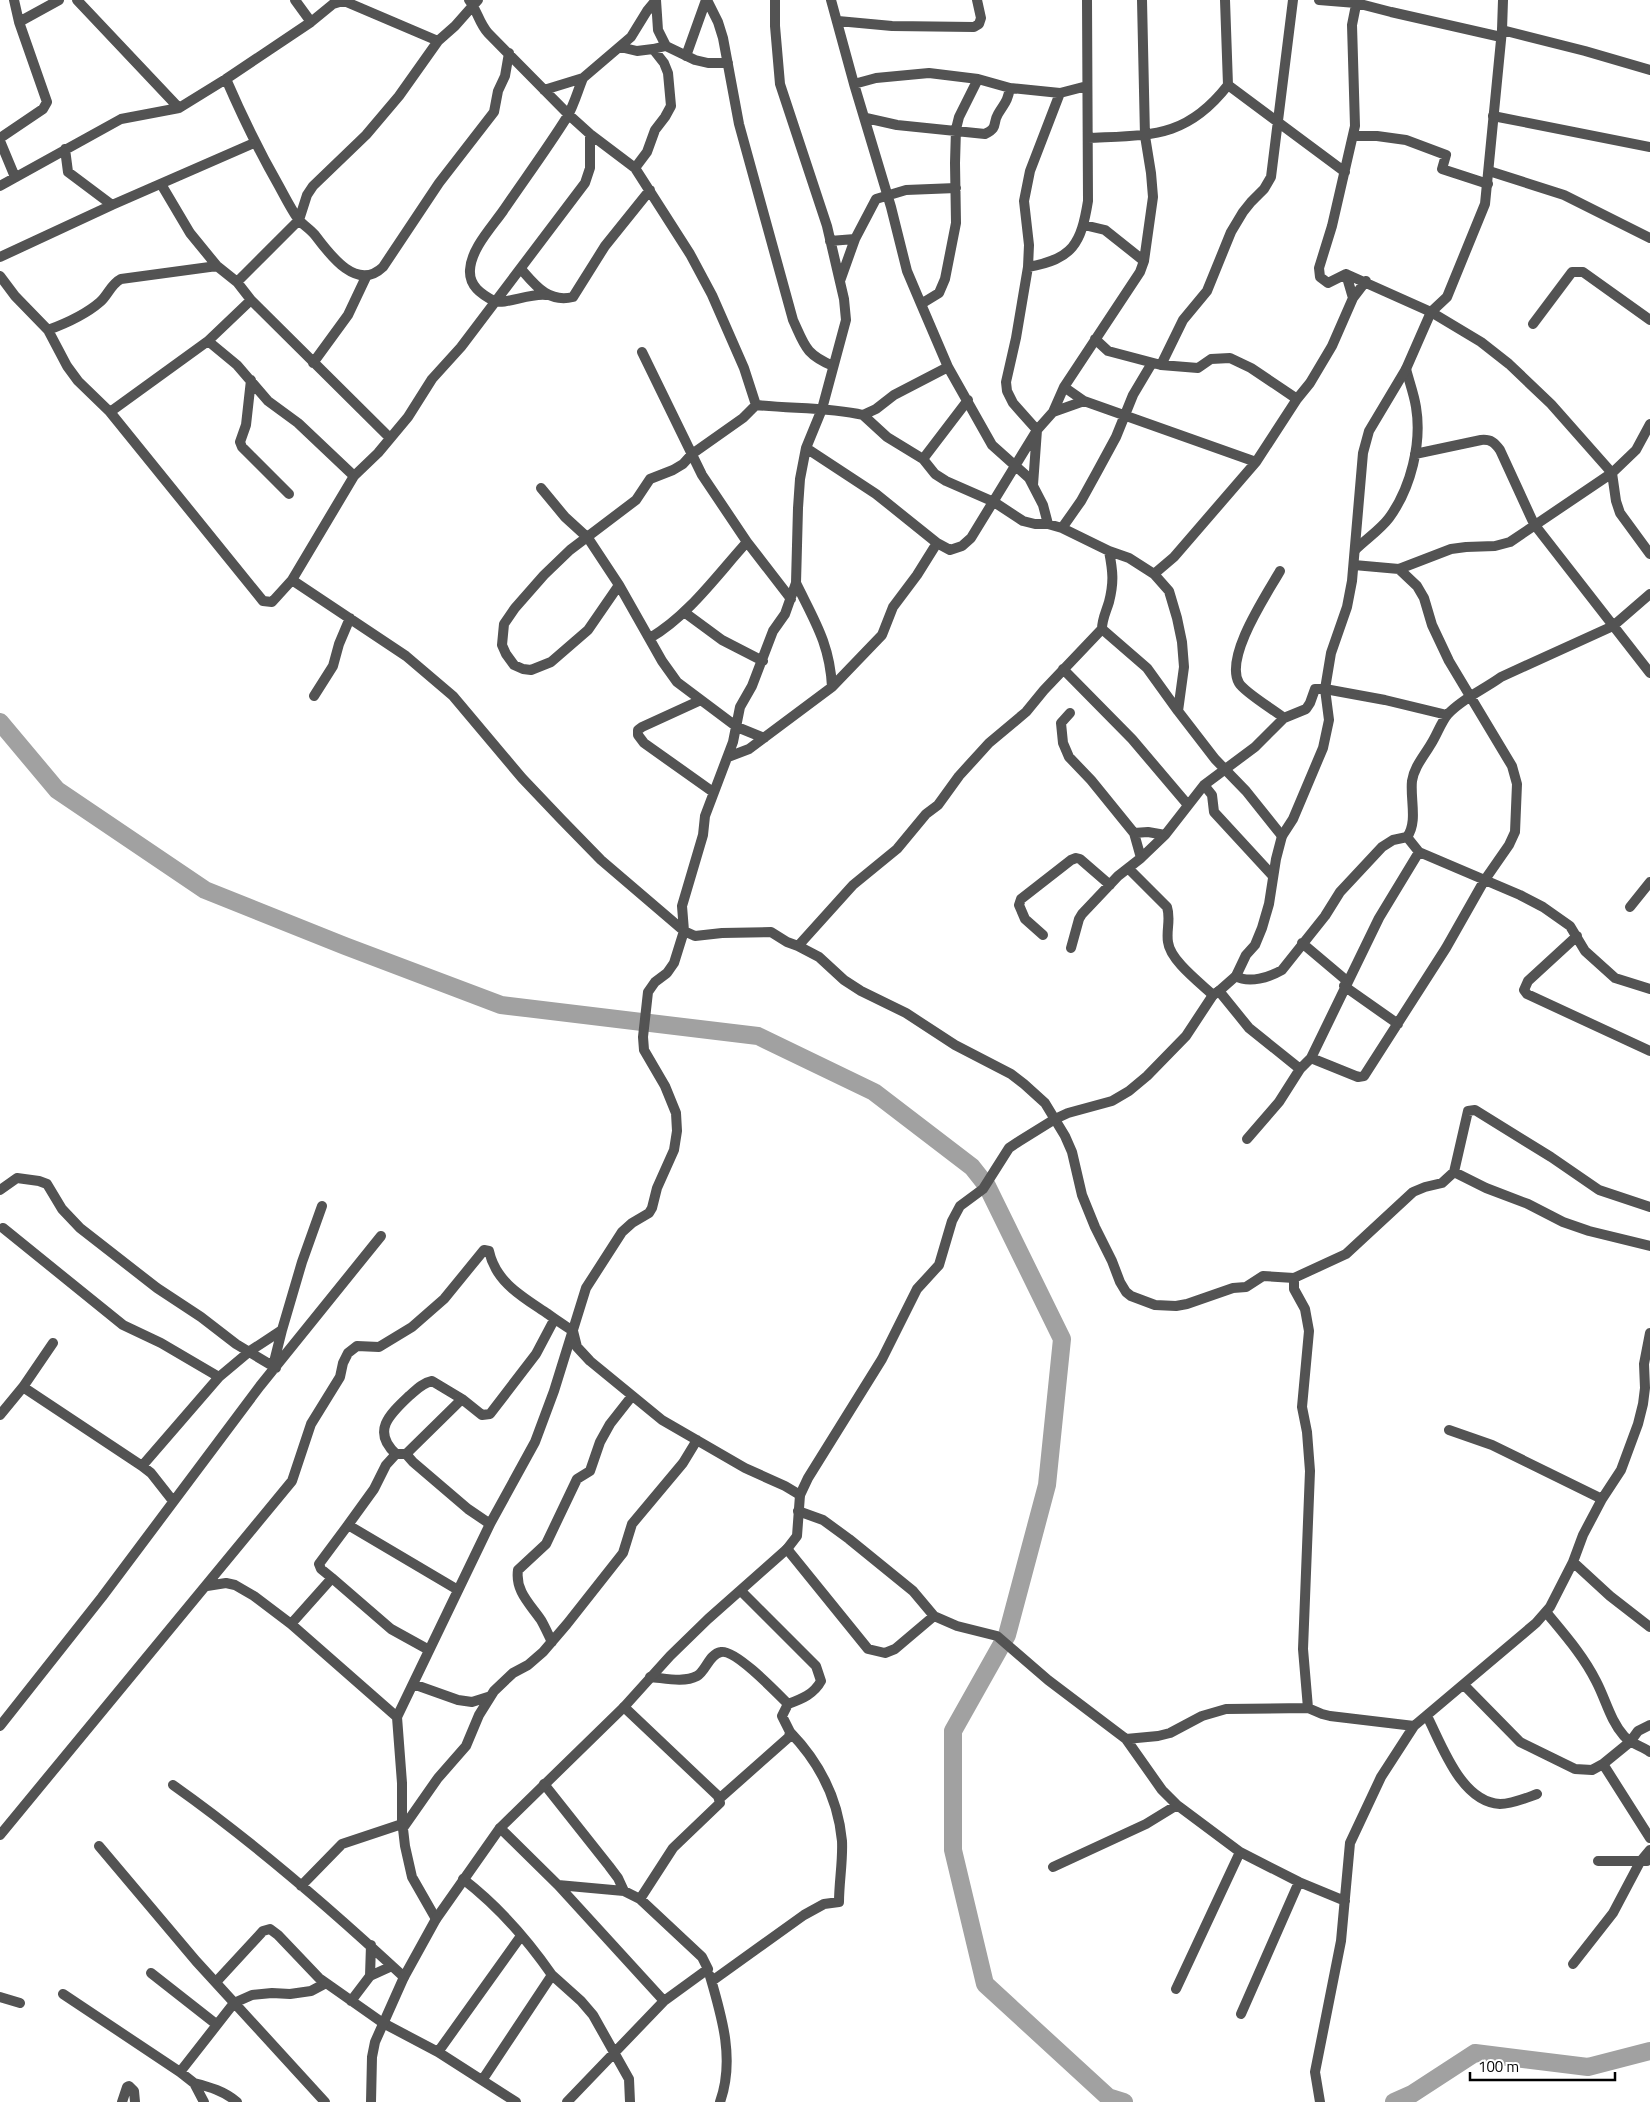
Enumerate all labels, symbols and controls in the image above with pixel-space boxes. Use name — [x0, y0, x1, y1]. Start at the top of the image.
scale bar — [1470, 2050, 1615, 2082]
text: 100 m — [1478, 2055, 1519, 2078]

